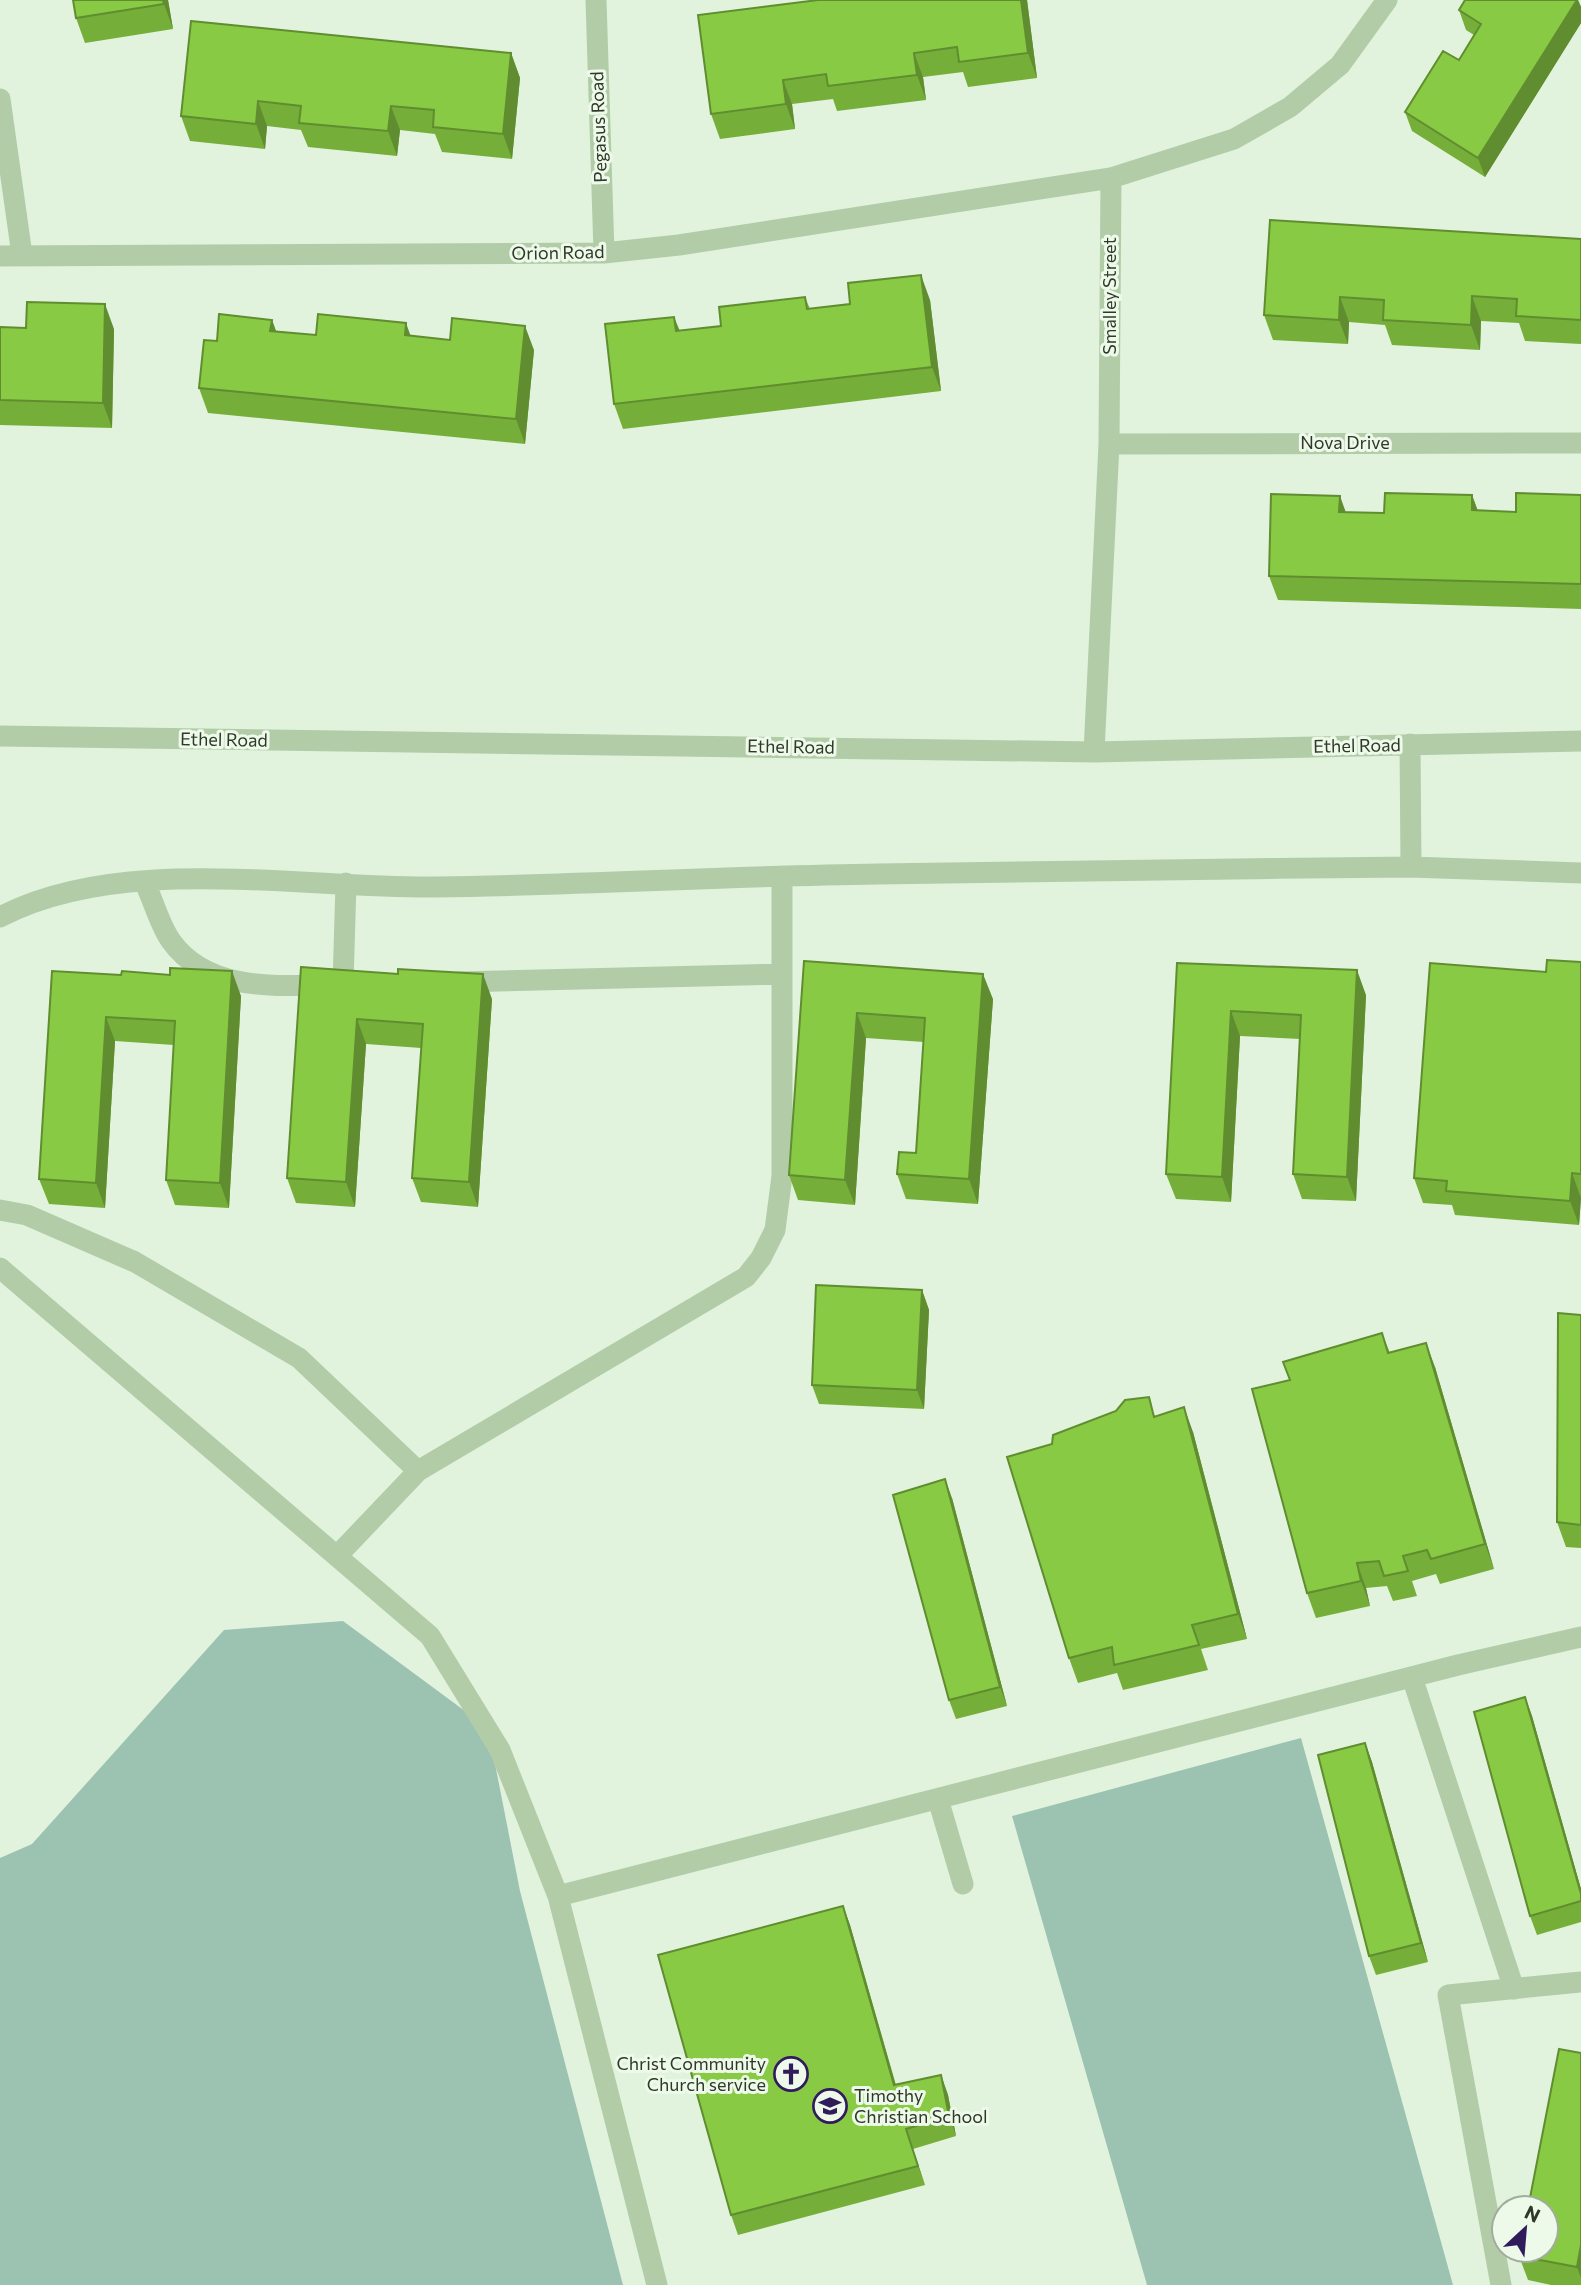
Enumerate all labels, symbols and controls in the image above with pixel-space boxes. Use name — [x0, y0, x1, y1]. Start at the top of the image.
street label: Pegasus Road — [585, 71, 611, 183]
street label: Smalley Street — [1098, 237, 1120, 355]
street label: Orion Road — [511, 240, 605, 264]
street label: Nova Drive — [1300, 431, 1390, 453]
street label: Ethel Road — [180, 727, 268, 751]
street label: Ethel Road — [1313, 733, 1401, 757]
street label: Ethel Road — [747, 734, 835, 758]
place label: Christ Community Church service — [616, 2052, 766, 2095]
church icon: Christ Community Church service — [772, 2055, 810, 2093]
place label: Timothy Christian School — [854, 2084, 988, 2127]
school or university icon: Timothy Christian School — [811, 2087, 849, 2125]
north arrow — [1490, 2194, 1560, 2264]
text: N — [1521, 2200, 1544, 2227]

